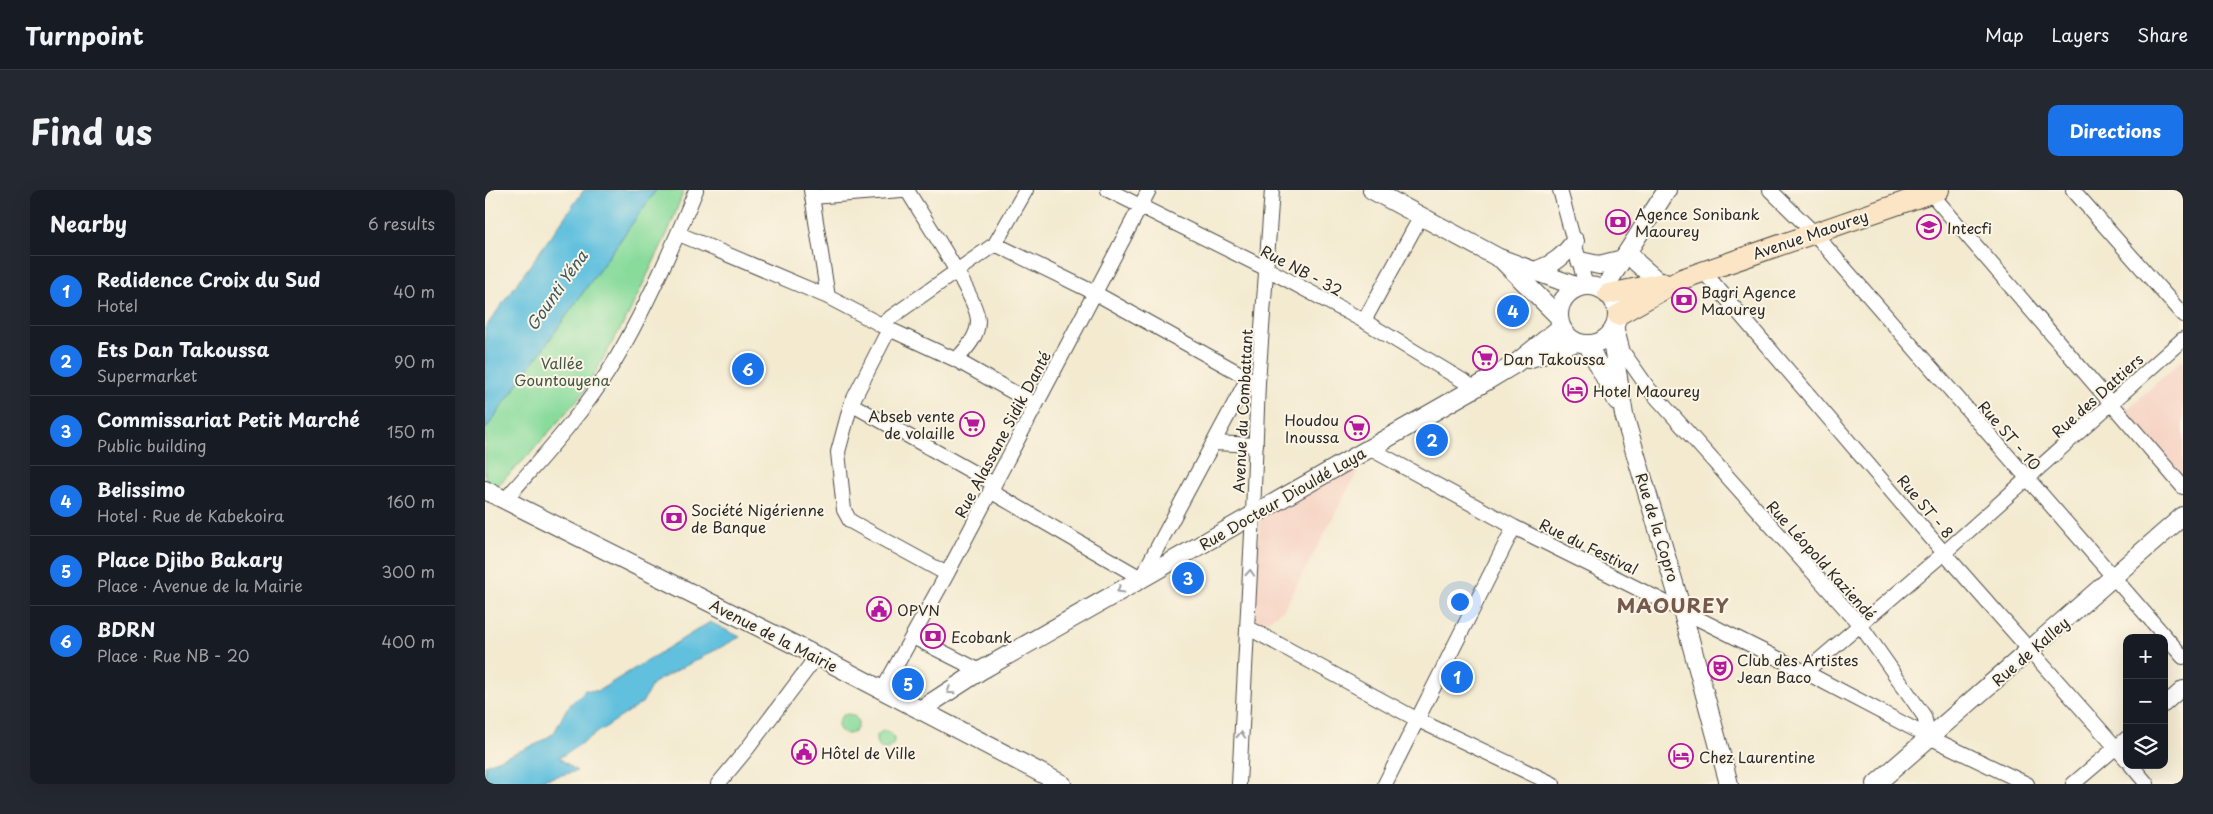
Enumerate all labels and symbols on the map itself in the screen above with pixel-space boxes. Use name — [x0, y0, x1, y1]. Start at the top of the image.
place label: Agence Sonibank Maourey — [1635, 202, 1760, 242]
street label: Avenue Maourey — [1749, 203, 1871, 265]
bank icon: Agence Sonibank Maourey — [1605, 209, 1631, 235]
school or university icon: Intecfi — [1916, 214, 1942, 240]
place label: Intecfi — [1947, 216, 1992, 239]
street label: Rue NB - 32 — [1257, 239, 1347, 301]
water label: Gounti Yéna — [520, 244, 593, 335]
place label: Bagri Agence Maourey — [1701, 280, 1796, 320]
bank icon: Bagri Agence Maourey — [1671, 287, 1697, 313]
pin: 4 — [1497, 292, 1529, 330]
street label: Avenue du Combattant — [1226, 328, 1258, 494]
supermarket icon: Dan Takoussa — [1472, 345, 1498, 371]
street label: Rue Alassane Sidik Danté — [948, 347, 1056, 521]
place label: Dan Takoussa — [1503, 347, 1606, 370]
street label: Rue des Dattiers — [2046, 347, 2148, 443]
pin: 6 — [732, 350, 764, 388]
park label: Vallée Gountouyena — [514, 351, 611, 391]
hotel icon: Hotel Maourey — [1562, 377, 1588, 403]
place label: Hotel Maourey — [1593, 379, 1700, 402]
street label: Rue ST - 10 — [1973, 395, 2047, 475]
place label: Abseb vente de volaille — [868, 404, 955, 444]
place label: Houdou Inoussa — [1284, 408, 1340, 448]
supermarket icon: Abseb vente de volaille — [959, 411, 985, 437]
supermarket icon: Houdou Inoussa — [1344, 415, 1370, 441]
pin: 2 — [1416, 421, 1448, 459]
street label: Rue Docteur Diouldé Laya — [1194, 441, 1370, 555]
street label: Rue ST - 8 — [1892, 469, 1960, 543]
street label: Rue de la Copro — [1630, 470, 1686, 584]
street label: Rue Léopold Kaziendé — [1762, 495, 1882, 625]
place label: Société Nigérienne de Banque — [691, 498, 824, 538]
bank icon: Société Nigérienne de Banque — [661, 505, 687, 531]
street label: Rue du Festival — [1536, 512, 1642, 580]
pin: 3 — [1172, 559, 1204, 597]
one-way arrow — [1245, 569, 1256, 577]
one-way arrow — [1116, 584, 1125, 594]
your location — [1447, 589, 1473, 615]
district label: MAOUREY — [1617, 590, 1730, 620]
street label: Avenue de la Mairie — [706, 593, 842, 677]
public building icon: OPVN — [866, 596, 892, 622]
place label: OPVN — [897, 598, 940, 621]
street label: Rue de Kalley — [1986, 611, 2074, 691]
bank icon: Ecobank — [920, 623, 946, 649]
place label: Ecobank — [951, 625, 1012, 648]
place label: Club des Artistes Jean Baco — [1737, 648, 1858, 688]
theatre icon: Club des Artistes Jean Baco — [1707, 655, 1733, 681]
pin: 1 — [1441, 658, 1473, 696]
pin: 5 — [892, 665, 924, 703]
one-way arrow — [946, 684, 955, 694]
one-way arrow — [1236, 731, 1247, 739]
public building icon: Hôtel de Ville — [791, 739, 817, 765]
place label: Hôtel de Ville — [821, 741, 916, 764]
hotel icon: Chez Laurentine — [1668, 743, 1694, 769]
place label: Chez Laurentine — [1699, 745, 1816, 768]

